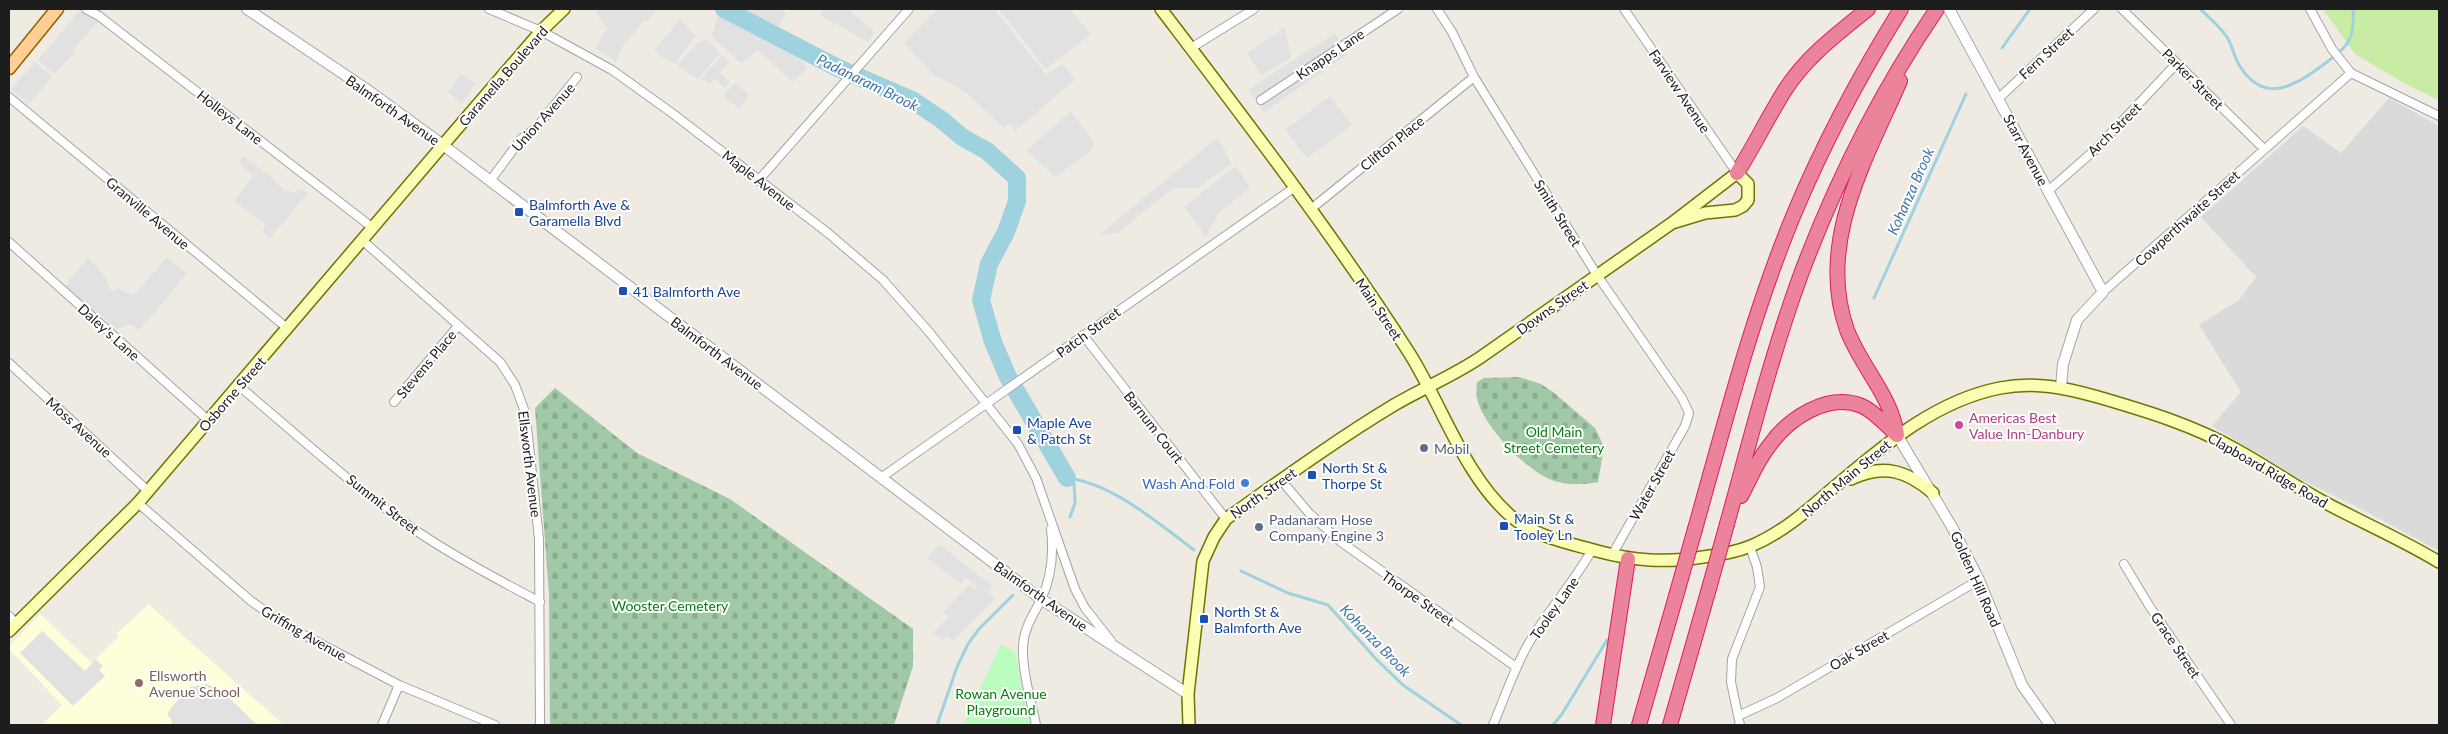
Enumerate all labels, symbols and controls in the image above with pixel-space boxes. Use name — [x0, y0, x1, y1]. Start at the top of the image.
street label: Garamella Boulevard — [455, 22, 551, 130]
street label: Fern Street — [2015, 24, 2077, 82]
street label: Knapps Lane — [1293, 25, 1367, 83]
street label: Parker Street — [2159, 45, 2227, 113]
street label: Farview Avenue — [1646, 46, 1714, 136]
water label: Padanaram Brook — [814, 50, 923, 115]
street label: Balmforth Avenue — [343, 71, 443, 149]
street label: Union Avenue — [508, 79, 578, 155]
street label: Holleys Lane — [194, 86, 266, 148]
street label: Arch Street — [2084, 99, 2144, 159]
street label: Starr Avenue — [2000, 111, 2052, 189]
street label: Clifton Place — [1357, 112, 1427, 174]
water label: Kohanza Brook — [1883, 144, 1938, 238]
street label: Maple Avenue — [719, 146, 799, 214]
street label: Cowperthwaite Street — [2131, 166, 2243, 270]
street label: Granville Avenue — [103, 173, 193, 253]
street label: Smith Street — [1531, 176, 1585, 250]
place label: Balmforth Ave & Garamella Blvd — [529, 196, 630, 229]
marker: Balmforth Ave & Garamella Blvd — [513, 206, 525, 218]
street label: Main Street — [1352, 275, 1406, 343]
street label: Downs Street — [1513, 276, 1591, 338]
place label: 41 Balmforth Ave — [633, 283, 740, 300]
marker: 41 Balmforth Ave — [617, 285, 629, 297]
street label: Daley's Lane — [75, 300, 143, 364]
street label: Patch Street — [1053, 303, 1123, 361]
street label: Balmforth Avenue — [668, 313, 766, 393]
street label: Stevens Place — [393, 326, 459, 402]
street label: Osborne Street — [195, 353, 269, 435]
street label: Barnum Court — [1121, 388, 1187, 466]
street label: Moss Avenue — [43, 393, 115, 461]
place label: Americas Best Value Inn-Danbury — [1969, 409, 2085, 442]
street label: Ellsworth Avenue — [515, 410, 545, 518]
place label: Maple Ave & Patch St — [1027, 414, 1092, 447]
marker: Americas Best Value Inn-Danbury — [1953, 419, 1965, 431]
park label: Old Main Street Cemetery — [1504, 423, 1605, 456]
marker: Maple Ave & Patch St — [1011, 424, 1023, 436]
street label: Clapboard Ridge Road — [2205, 429, 2331, 511]
street label: North Main Street — [1798, 436, 1894, 520]
place label: Mobil — [1434, 440, 1469, 457]
marker: Mobil — [1418, 442, 1430, 454]
street label: Water Street — [1626, 447, 1678, 523]
place label: North St & Thorpe St — [1322, 459, 1388, 492]
street label: North Street — [1227, 464, 1299, 522]
marker: North St & Thorpe St — [1306, 469, 1318, 481]
street label: Summit Street — [343, 470, 423, 538]
place label: Wash And Fold — [1142, 475, 1235, 492]
marker: Wash And Fold — [1239, 477, 1251, 489]
place label: Main St & Tooley Ln — [1514, 510, 1574, 543]
place label: Padanaram Hose Company Engine 3 — [1269, 511, 1384, 544]
marker: Main St & Tooley Ln — [1498, 520, 1510, 532]
marker: Padanaram Hose Company Engine 3 — [1253, 521, 1265, 533]
street label: Golden Hill Road — [1947, 528, 2005, 630]
street label: Balmforth Avenue — [991, 557, 1091, 635]
street label: Thorpe Street — [1378, 567, 1458, 629]
street label: Tooley Lane — [1526, 573, 1582, 643]
park label: Wooster Cemetery — [612, 597, 729, 614]
water label: Kohanza Brook — [1337, 600, 1416, 681]
street label: Griffing Avenue — [258, 602, 350, 664]
place label: North St & Balmforth Ave — [1214, 603, 1302, 636]
street label: Grace Street — [2148, 609, 2204, 681]
marker: North St & Balmforth Ave — [1198, 613, 1210, 625]
street label: Oak Street — [1826, 626, 1892, 674]
place label: Ellsworth Avenue School — [149, 667, 240, 700]
marker: Ellsworth Avenue School — [133, 677, 145, 689]
park label: Rowan Avenue Playground — [955, 685, 1047, 718]

